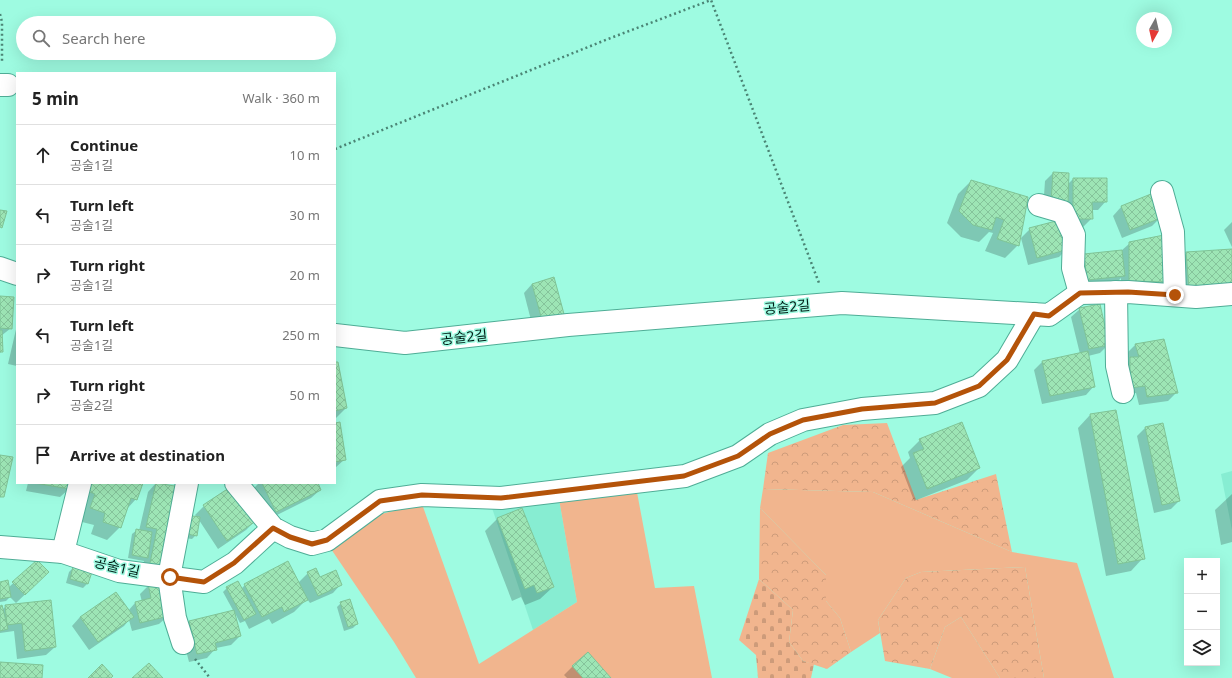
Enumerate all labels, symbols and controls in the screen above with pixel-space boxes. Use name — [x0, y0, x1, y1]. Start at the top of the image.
north arrow — [1136, 12, 1172, 48]
search box — [16, 16, 336, 60]
icon: search — [30, 27, 52, 49]
text: Search here — [62, 28, 145, 48]
text: 5 min — [32, 87, 79, 110]
text: Walk · 360 m — [242, 89, 320, 107]
text: Continue — [70, 135, 138, 155]
icon: ahead — [32, 144, 54, 166]
text: 10 m — [290, 146, 320, 164]
text: 공술1길 — [70, 156, 113, 174]
text: Turn left — [70, 195, 134, 215]
icon: left — [32, 204, 54, 226]
text: 30 m — [290, 206, 320, 224]
text: 공술1길 — [70, 216, 113, 234]
text: Turn right — [70, 255, 145, 275]
icon: right — [32, 264, 54, 286]
text: 20 m — [290, 266, 320, 284]
text: 공술1길 — [70, 276, 113, 294]
route end — [1166, 286, 1184, 304]
street label: 공술2길 — [763, 295, 811, 318]
text: Turn left — [70, 315, 134, 335]
icon: left — [32, 324, 54, 346]
street label: 공술2길 — [440, 325, 488, 348]
text: 250 m — [282, 326, 320, 344]
text: 공술1길 — [70, 336, 113, 354]
text: Turn right — [70, 375, 145, 395]
icon: right — [32, 384, 54, 406]
text: 50 m — [290, 386, 320, 404]
text: 공술2길 — [70, 396, 113, 414]
icon: arrive — [32, 444, 54, 466]
text: Arrive at destination — [70, 445, 225, 465]
street label: 공술1길 — [92, 552, 142, 581]
map controls — [1184, 558, 1220, 666]
button: + — [1184, 558, 1220, 594]
route start — [161, 568, 179, 586]
button: − — [1184, 594, 1220, 630]
button: layers — [1184, 630, 1220, 666]

